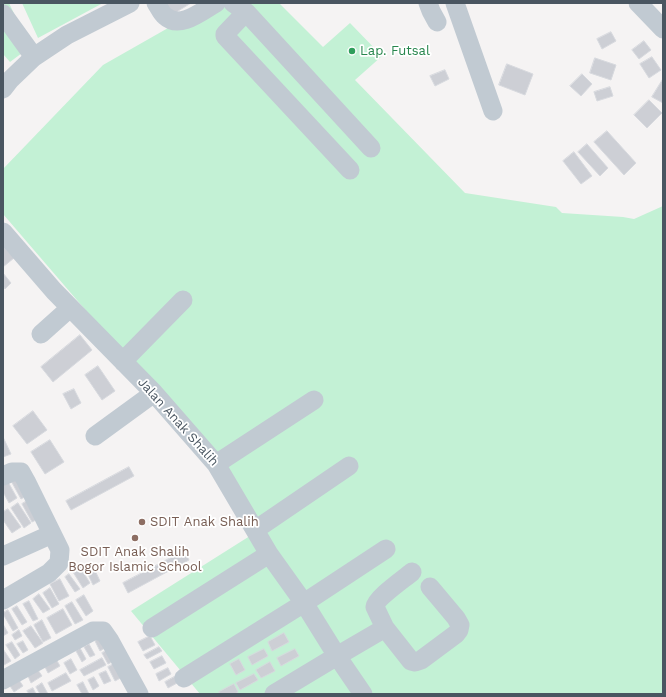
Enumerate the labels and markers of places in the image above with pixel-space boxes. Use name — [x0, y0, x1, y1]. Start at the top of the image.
place label: Lap. Futsal — [360, 43, 430, 59]
marker: Lap. Futsal — [347, 46, 357, 56]
place label: SDIT Anak Shalih — [150, 514, 259, 530]
marker: SDIT Anak Shalih — [137, 517, 147, 527]
marker: SDIT Anak Shalih Bogor Islamic School — [130, 533, 140, 543]
place label: SDIT Anak Shalih Bogor Islamic School — [68, 544, 202, 575]

